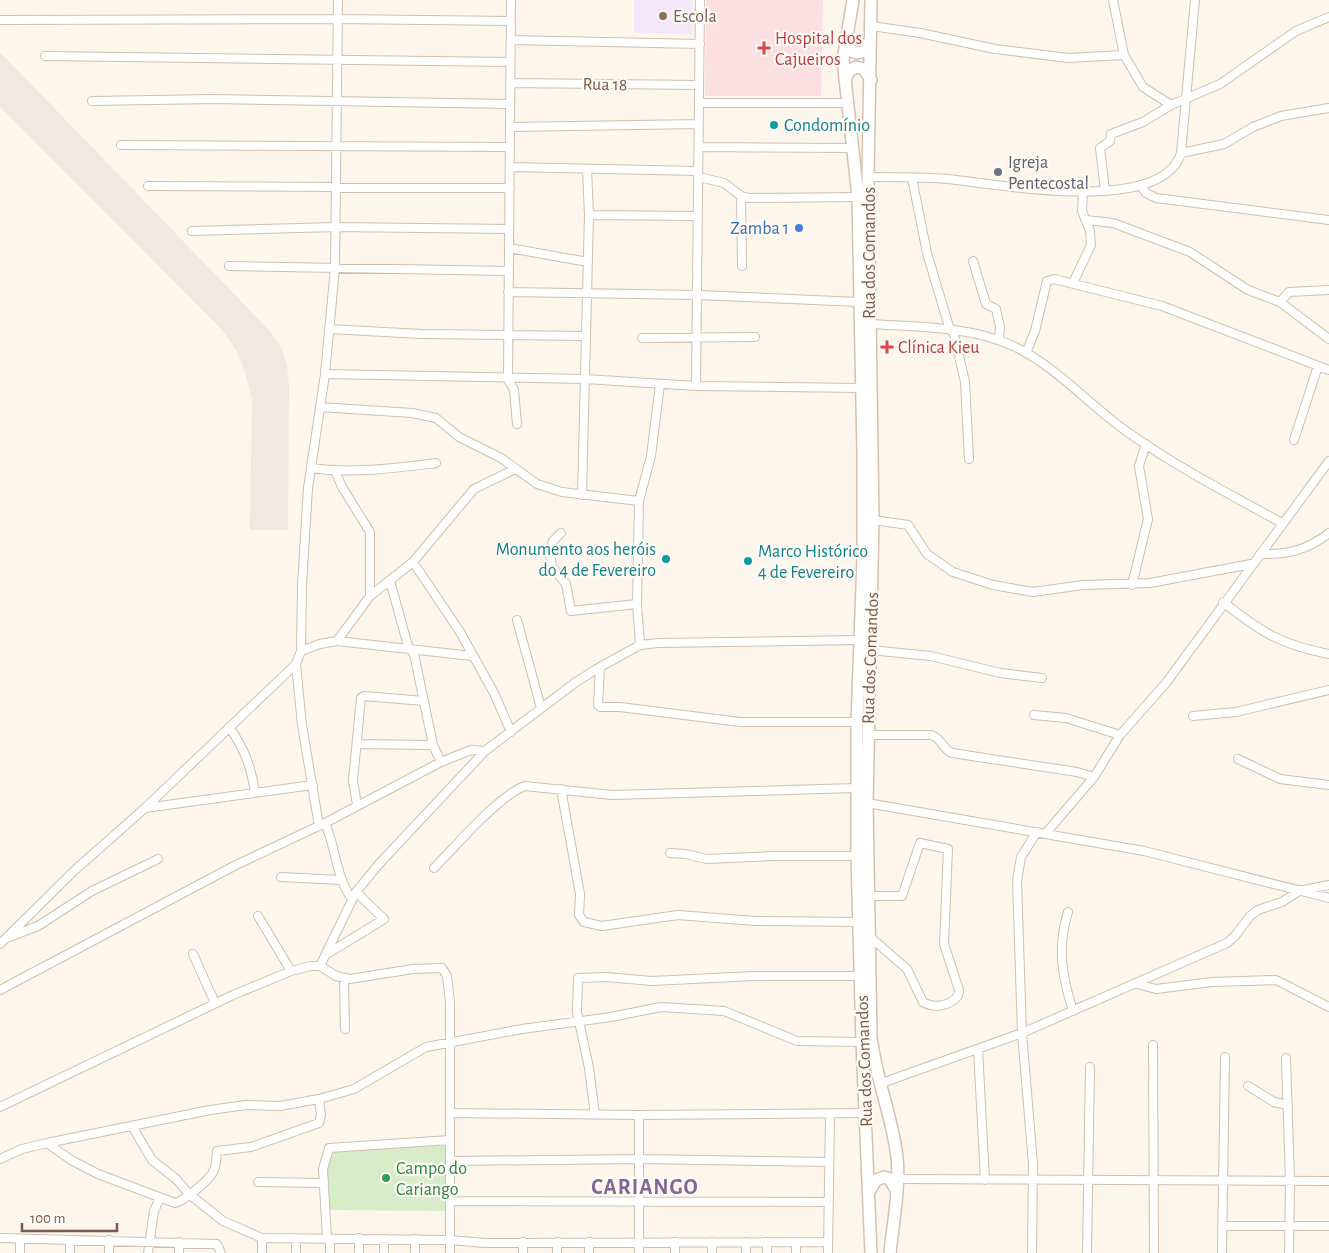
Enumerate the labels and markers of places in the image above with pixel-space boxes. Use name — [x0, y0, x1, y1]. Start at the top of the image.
place label: Escola — [673, 8, 717, 26]
marker: Escola — [657, 10, 669, 22]
place label: Hospital dos Cajueiros — [775, 30, 862, 69]
marker: Hospital dos Cajueiros — [757, 41, 771, 55]
place label: Condomínio — [784, 117, 870, 135]
marker: Condomínio — [768, 119, 780, 131]
place label: Igreja Pentecostal — [1008, 154, 1089, 193]
marker: Igreja Pentecostal — [992, 166, 1004, 178]
place label: Zamba 1 — [730, 220, 789, 238]
marker: Zamba 1 — [793, 222, 805, 234]
place label: Clínica Kieu — [898, 339, 980, 357]
marker: Clínica Kieu — [880, 340, 894, 354]
place label: Monumento aos heróis do 4 de Fevereiro — [496, 541, 656, 580]
place label: Marco Histórico 4 de Fevereiro — [758, 543, 868, 582]
marker: Monumento aos heróis do 4 de Fevereiro — [660, 553, 672, 565]
marker: Marco Histórico 4 de Fevereiro — [742, 555, 754, 567]
place label: Campo do Cariango — [396, 1160, 467, 1199]
marker: Campo do Cariango — [380, 1172, 392, 1184]

